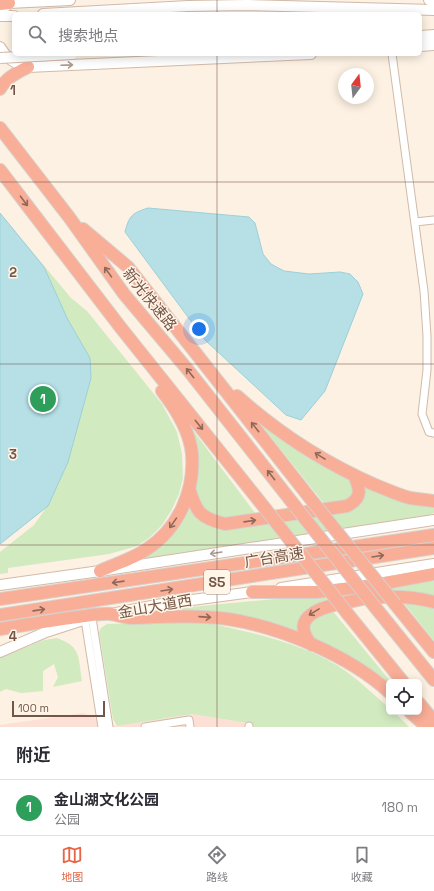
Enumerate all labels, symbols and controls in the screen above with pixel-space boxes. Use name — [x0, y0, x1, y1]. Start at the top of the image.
search box — [12, 12, 422, 56]
icon: search — [26, 23, 48, 45]
text: 搜索地点 — [58, 26, 118, 45]
one-way arrow — [60, 62, 73, 69]
north arrow — [338, 68, 374, 104]
text: 1 — [10, 82, 16, 99]
one-way arrow — [19, 195, 28, 206]
text: 2 — [9, 264, 17, 281]
street label: 新光快速路 — [119, 264, 181, 334]
one-way arrow — [104, 267, 112, 278]
your location — [189, 319, 209, 339]
one-way arrow — [186, 368, 194, 379]
pin: 1 — [30, 384, 56, 414]
one-way arrow — [194, 419, 203, 430]
one-way arrow — [251, 422, 259, 433]
text: 3 — [9, 446, 17, 463]
one-way arrow — [315, 452, 326, 460]
one-way arrow — [266, 470, 275, 481]
one-way arrow — [243, 517, 256, 525]
one-way arrow — [169, 518, 177, 529]
street label: 广台高速 — [243, 543, 305, 571]
one-way arrow — [209, 549, 222, 557]
one-way arrow — [371, 552, 384, 560]
road number: S5 — [204, 570, 230, 594]
one-way arrow — [112, 578, 125, 586]
one-way arrow — [160, 586, 173, 594]
street label: 金山大道西 — [116, 590, 194, 622]
one-way arrow — [32, 606, 45, 614]
one-way arrow — [308, 609, 320, 617]
one-way arrow — [198, 614, 211, 621]
text: 4 — [9, 628, 17, 645]
map controls — [386, 679, 422, 715]
button: locate — [386, 679, 422, 715]
scale bar — [12, 699, 105, 718]
text: 100 m — [18, 701, 49, 715]
text: 附近 — [16, 744, 50, 766]
text: 金山湖文化公园 — [54, 790, 159, 809]
text: 1 — [26, 799, 32, 816]
text: 180 m — [382, 799, 418, 816]
text: 公园 — [54, 811, 80, 828]
tab: 地图 — [61, 844, 83, 884]
tab: 路线 — [206, 844, 228, 884]
tab: 收藏 — [351, 844, 373, 884]

